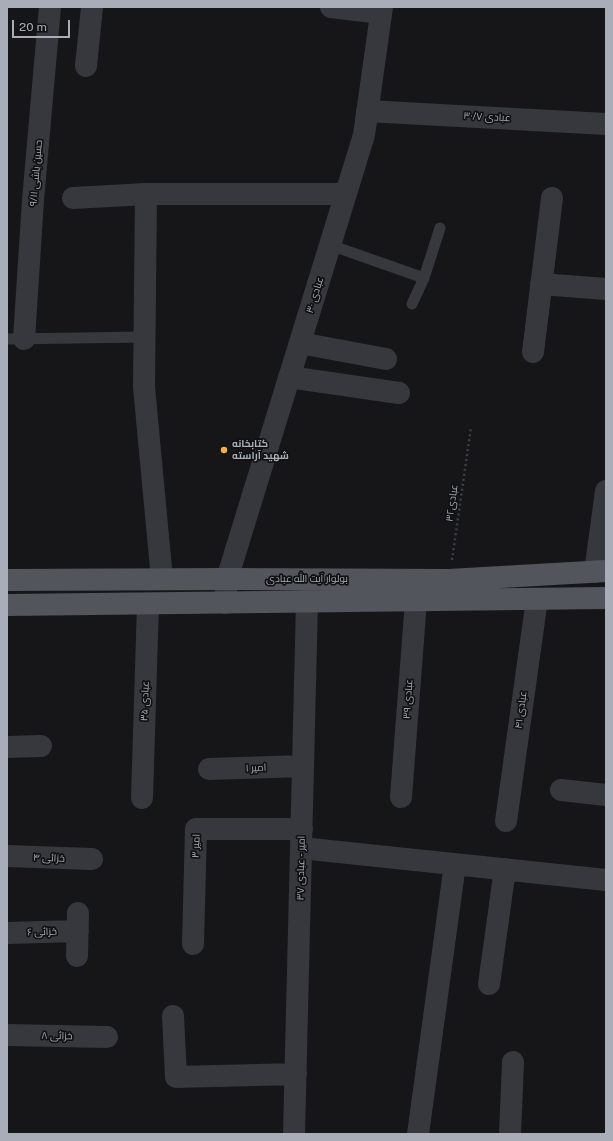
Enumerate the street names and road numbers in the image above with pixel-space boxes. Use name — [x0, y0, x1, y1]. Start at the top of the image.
street label: عبادی ۳۰/۷ — [463, 110, 511, 124]
street label: حسین باشی ۹/۱۱ — [27, 139, 45, 207]
street label: عبادی ۳۰ — [304, 275, 326, 315]
street label: عبادی۳۲ — [443, 484, 461, 522]
street label: بولوار آیت الله عبادی — [266, 573, 348, 585]
street label: عبادی ۳۹ — [401, 679, 415, 719]
street label: عبادی ۳۵ — [138, 681, 152, 721]
street label: عبادی ۴۱ — [512, 690, 530, 730]
street label: امیر ۱ — [246, 762, 266, 774]
street label: امیر ۳ — [189, 834, 203, 858]
street label: امیر - عبادی ۳۷ — [294, 836, 308, 900]
street label: خزائی ۴ — [33, 851, 65, 865]
street label: خزائی ۶ — [27, 925, 57, 939]
street label: خزائی ۸ — [41, 1030, 73, 1042]

